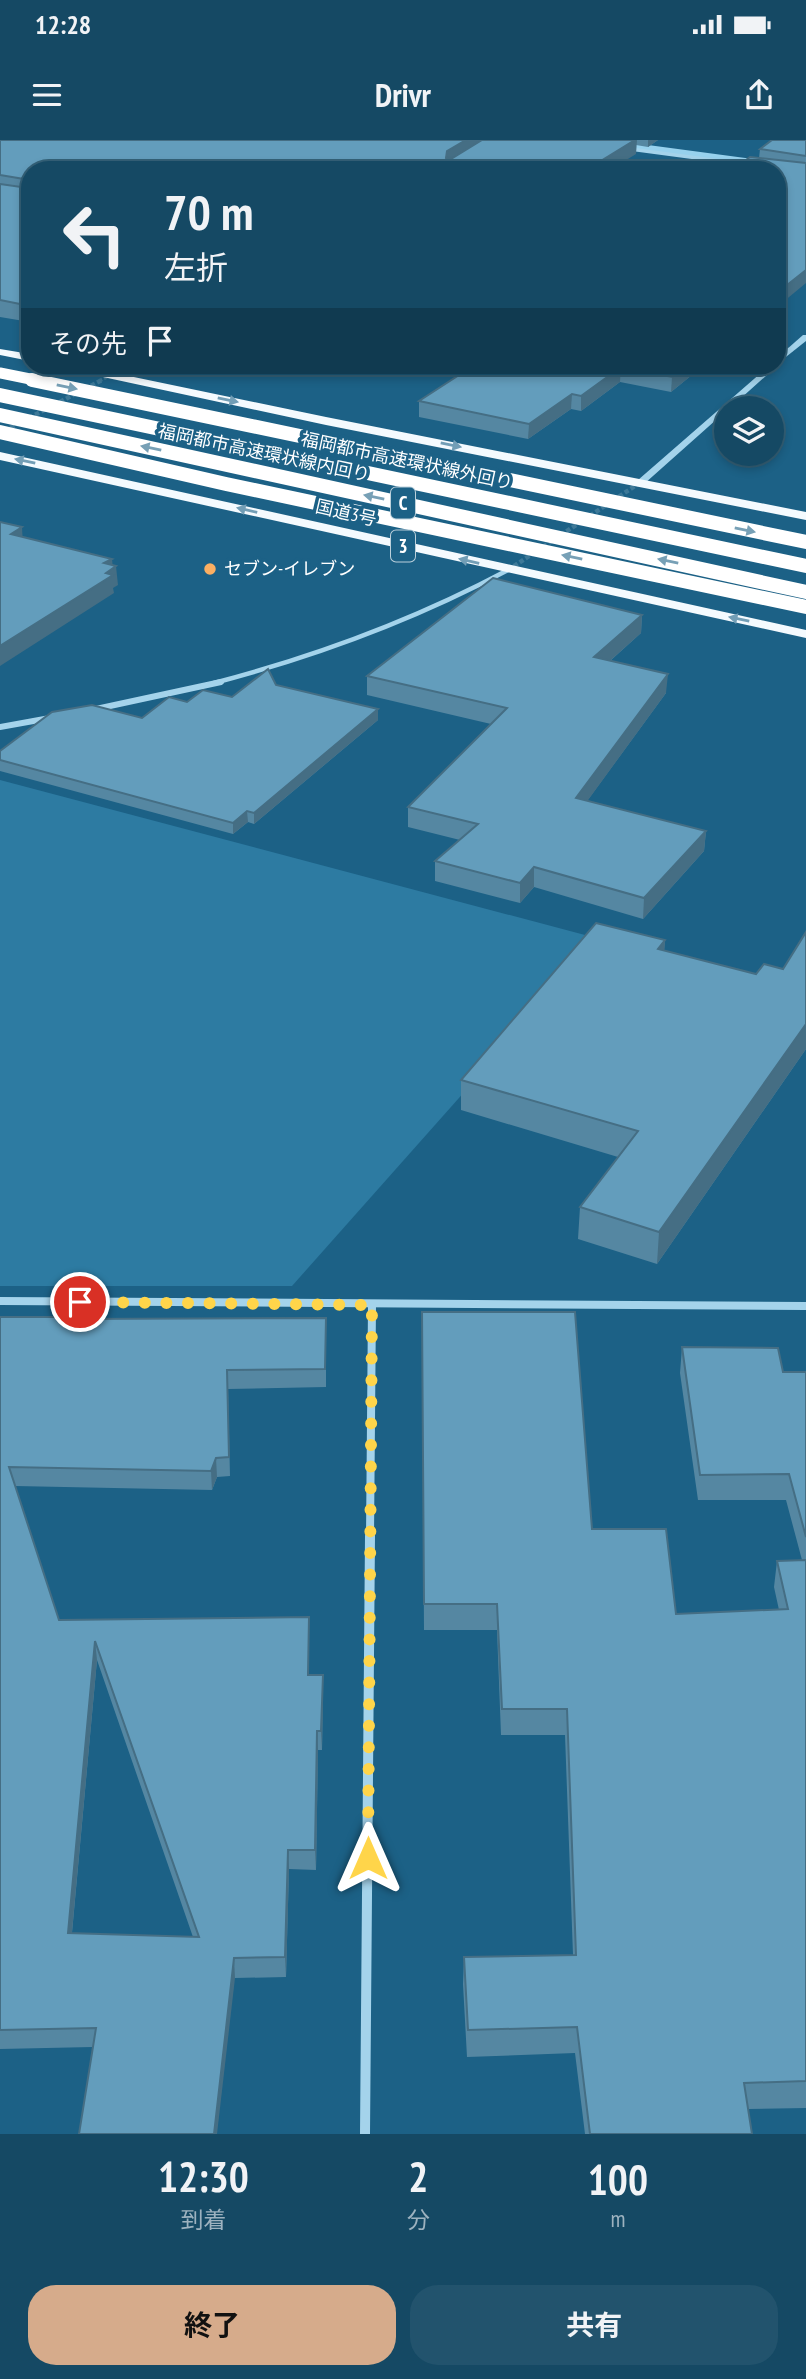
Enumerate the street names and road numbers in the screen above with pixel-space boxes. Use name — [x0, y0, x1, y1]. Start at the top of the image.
street label: 福岡都市高速環状線内回り — [156, 419, 372, 486]
street label: 福岡都市高速環状線外回り — [299, 427, 515, 494]
road number: C — [391, 488, 415, 518]
street label: 国道3号 — [313, 494, 379, 531]
road number: 3 — [391, 530, 415, 562]

